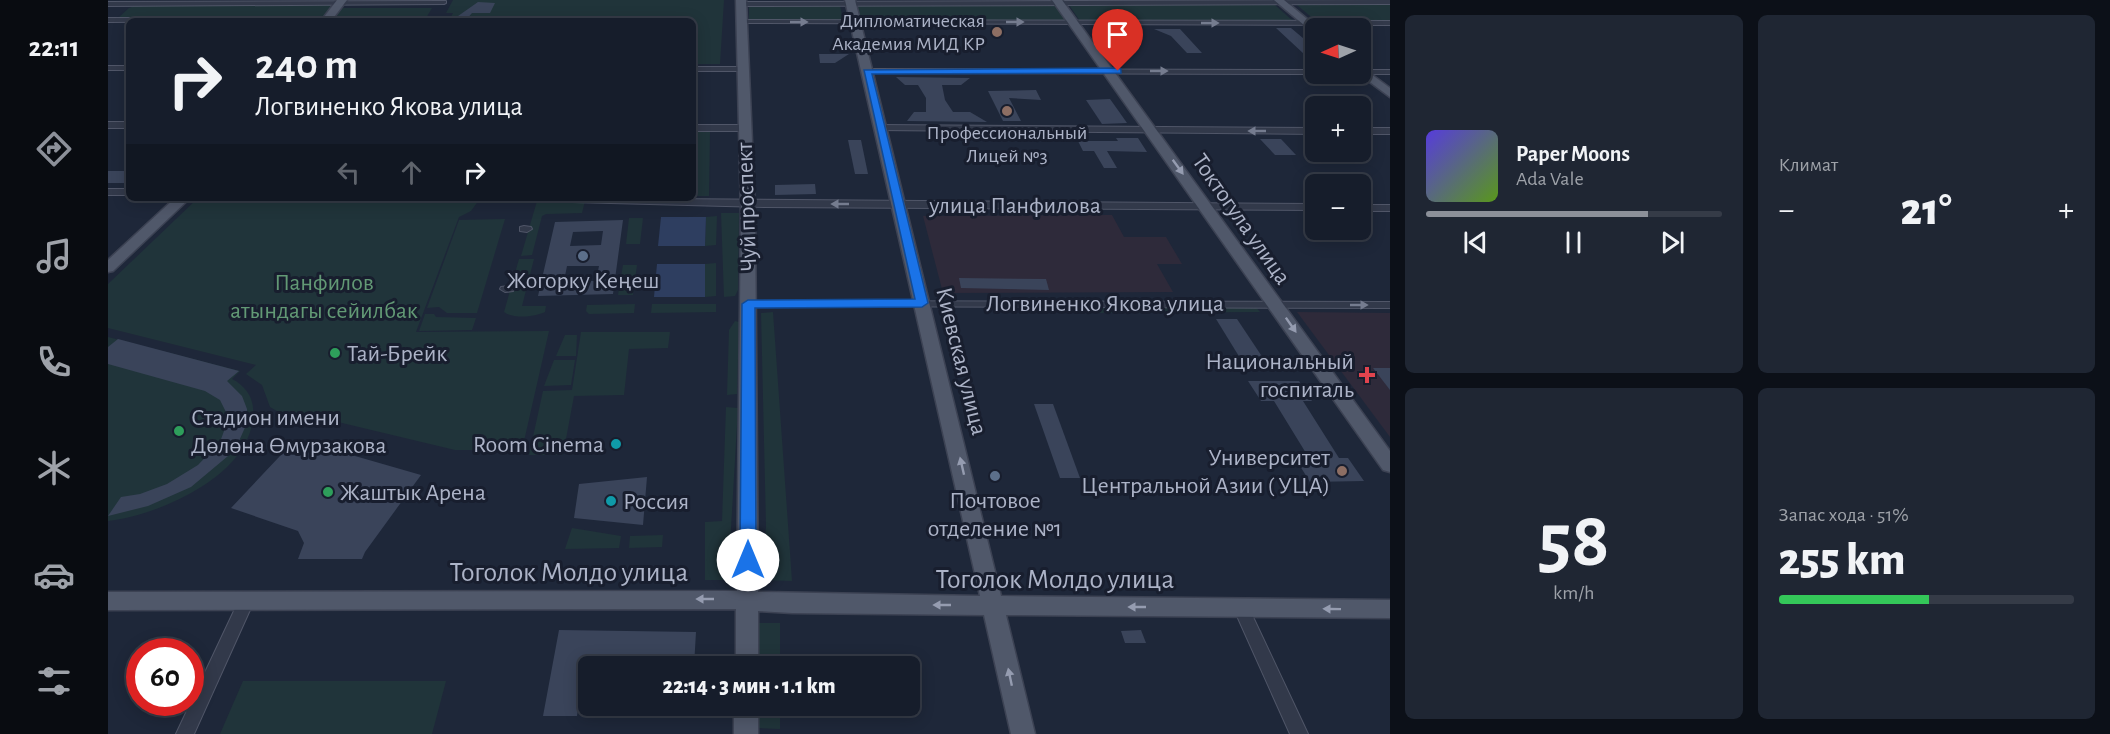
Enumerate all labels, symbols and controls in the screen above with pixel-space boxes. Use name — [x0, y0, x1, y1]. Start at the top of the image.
pin — [1092, 9, 1143, 71]
place label: Дипломатическая Академия МИД КР — [832, 11, 985, 54]
one-way arrow — [790, 17, 809, 27]
one-way arrow — [1006, 17, 1025, 27]
icon: arrive — [1101, 18, 1134, 51]
one-way arrow — [1201, 18, 1220, 28]
north arrow — [1305, 18, 1371, 84]
map controls — [1305, 18, 1371, 240]
marker: Дипломатическая Академия МИД КР — [990, 25, 1004, 39]
text: 22:11 — [28, 34, 80, 61]
icon: right — [156, 42, 234, 120]
text: 240 m — [255, 44, 358, 86]
one-way arrow — [1149, 66, 1168, 76]
text: Логвиненко Якова улица — [255, 93, 523, 120]
button: + — [1305, 96, 1371, 162]
marker: Профессиональный Лицей №3 — [1000, 104, 1014, 118]
place label: Профессиональный Лицей №3 — [927, 123, 1087, 166]
one-way arrow — [1248, 126, 1267, 136]
icon: directions — [33, 128, 75, 170]
street label: Чуй проспект — [733, 142, 761, 272]
text: Paper Moons — [1516, 143, 1630, 165]
street label: Токтогула улица — [1187, 150, 1295, 289]
text: Климат — [1779, 155, 1838, 175]
icon: left — [332, 156, 365, 189]
icon: ahead — [395, 156, 428, 189]
icon: right — [458, 156, 491, 189]
one-way arrow — [1171, 159, 1183, 174]
text: Ada Vale — [1516, 169, 1584, 189]
button: − — [1305, 174, 1371, 240]
text: 21° — [1901, 188, 1952, 233]
street label: улица Панфилова — [928, 194, 1101, 218]
text: − — [1779, 194, 1794, 227]
text: + — [2058, 194, 2074, 227]
one-way arrow — [831, 200, 850, 209]
icon: previous — [1459, 226, 1492, 259]
icon: pause — [1557, 226, 1590, 259]
icon: next — [1656, 226, 1689, 259]
icon: music — [33, 235, 75, 277]
marker: Жогорку Кеңеш — [576, 249, 590, 263]
place label: Жогорку Кеңеш — [506, 269, 660, 293]
park label: Панфилов атындагы сейилбак — [230, 271, 418, 323]
street label: Киевская улица — [931, 285, 991, 438]
street label: Логвиненко Якова улица — [986, 292, 1224, 316]
one-way arrow — [1349, 300, 1368, 310]
one-way arrow — [1285, 317, 1297, 333]
icon: phone — [33, 341, 75, 383]
place label: Тай-Брейк — [347, 342, 447, 366]
marker: Тай-Брейк — [328, 346, 342, 360]
place label: Национальный госпиталь — [1205, 350, 1354, 402]
marker: Национальный госпиталь — [1358, 366, 1376, 384]
place label: Стадион имени Дөлөна Өмүрзакова — [191, 406, 386, 458]
marker: Стадион имени Дөлөна Өмүрзакова — [172, 424, 186, 438]
place label: Room Cinema — [473, 433, 604, 457]
marker: Room Cinema — [609, 437, 623, 451]
place label: Университет Центральной Азии ( УЦА) — [1081, 446, 1330, 498]
icon: climate — [33, 447, 75, 489]
one-way arrow — [956, 457, 966, 476]
marker: Университет Центральной Азии ( УЦА) — [1335, 464, 1349, 478]
marker: Почтовое отделение №1 — [988, 469, 1002, 483]
place label: Жаштык Арена — [340, 481, 486, 505]
marker: Жаштык Арена — [321, 485, 335, 499]
place label: Почтовое отделение №1 — [928, 489, 1062, 541]
place label: Россия — [623, 490, 689, 514]
marker: Россия — [604, 494, 618, 508]
text: 58 — [1538, 503, 1610, 581]
text: Запас хода · 51% — [1779, 505, 1909, 525]
position arrow — [716, 528, 780, 592]
text: 255 km — [1779, 538, 1906, 583]
icon: car — [33, 554, 75, 596]
street label: Тоголок Молдо улица — [450, 559, 688, 587]
street label: Тоголок Молдо улица — [936, 566, 1174, 594]
text: km/h — [1553, 583, 1594, 603]
one-way arrow — [695, 594, 714, 604]
one-way arrow — [932, 601, 951, 610]
one-way arrow — [1127, 602, 1146, 612]
one-way arrow — [1322, 604, 1341, 613]
speed limit sign: 60 — [126, 638, 204, 716]
icon: filters — [33, 660, 75, 702]
one-way arrow — [1005, 668, 1015, 686]
text: 22:14 · 3 мин · 1.1 km — [662, 675, 836, 697]

